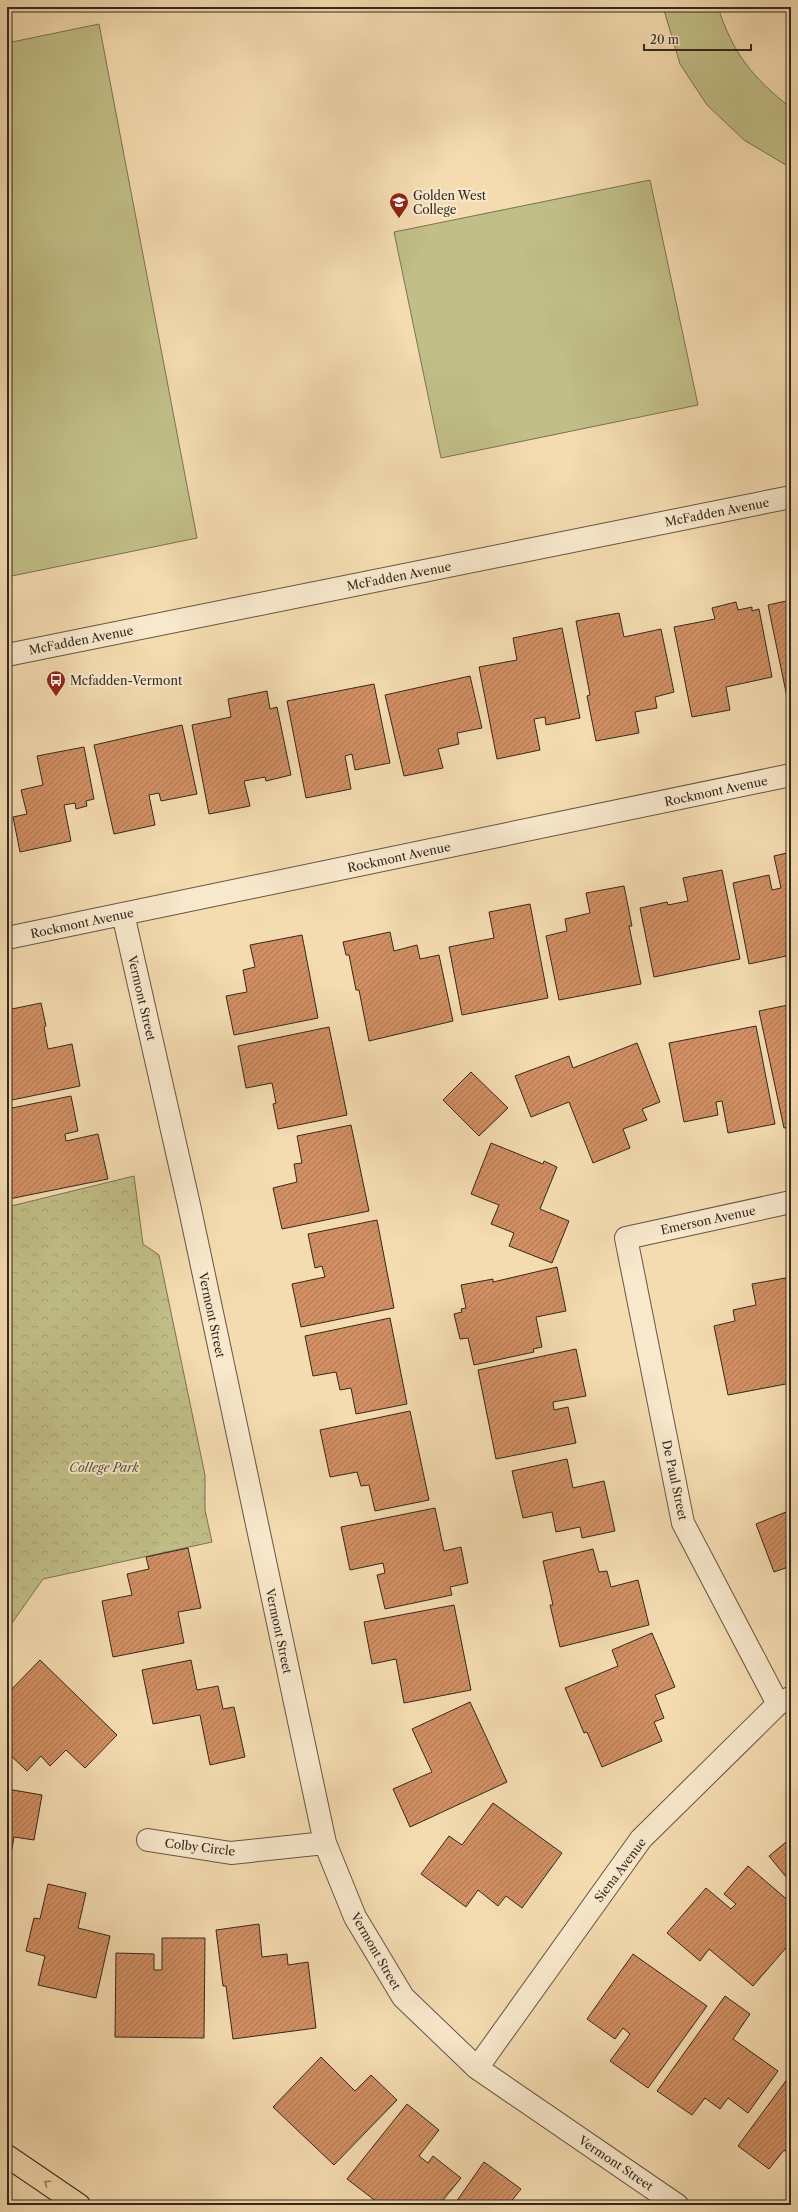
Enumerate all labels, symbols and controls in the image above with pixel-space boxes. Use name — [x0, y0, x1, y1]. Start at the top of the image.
scale bar — [644, 26, 751, 52]
text: 20 m — [650, 32, 679, 47]
place label: Golden West College — [413, 188, 487, 217]
school or university icon: Golden West College — [388, 191, 410, 219]
street label: McFadden Avenue — [664, 494, 771, 529]
street label: McFadden Avenue — [346, 558, 453, 593]
street label: McFadden Avenue — [28, 622, 135, 657]
bus stop icon: Mcfadden-Vermont — [45, 669, 67, 697]
place label: Mcfadden-Vermont — [70, 673, 183, 688]
street label: Rockmont Avenue — [663, 773, 769, 809]
street label: Rockmont Avenue — [346, 839, 452, 875]
street label: Rockmont Avenue — [29, 905, 135, 941]
street label: Vermont Street — [125, 953, 159, 1043]
street label: Emerson Avenue — [659, 1203, 757, 1237]
street label: Vermont Street — [195, 1270, 229, 1360]
street label: De Paul Street — [659, 1438, 691, 1522]
park label: College Park — [69, 1460, 139, 1475]
street label: Vermont Street — [262, 1586, 296, 1676]
street label: Colby Circle — [164, 1835, 236, 1859]
street label: Siena Avenue — [591, 1835, 649, 1905]
street label: Vermont Street — [347, 1909, 405, 1993]
street label: Vermont Street — [575, 2132, 657, 2194]
one-way arrow — [44, 2180, 51, 2188]

